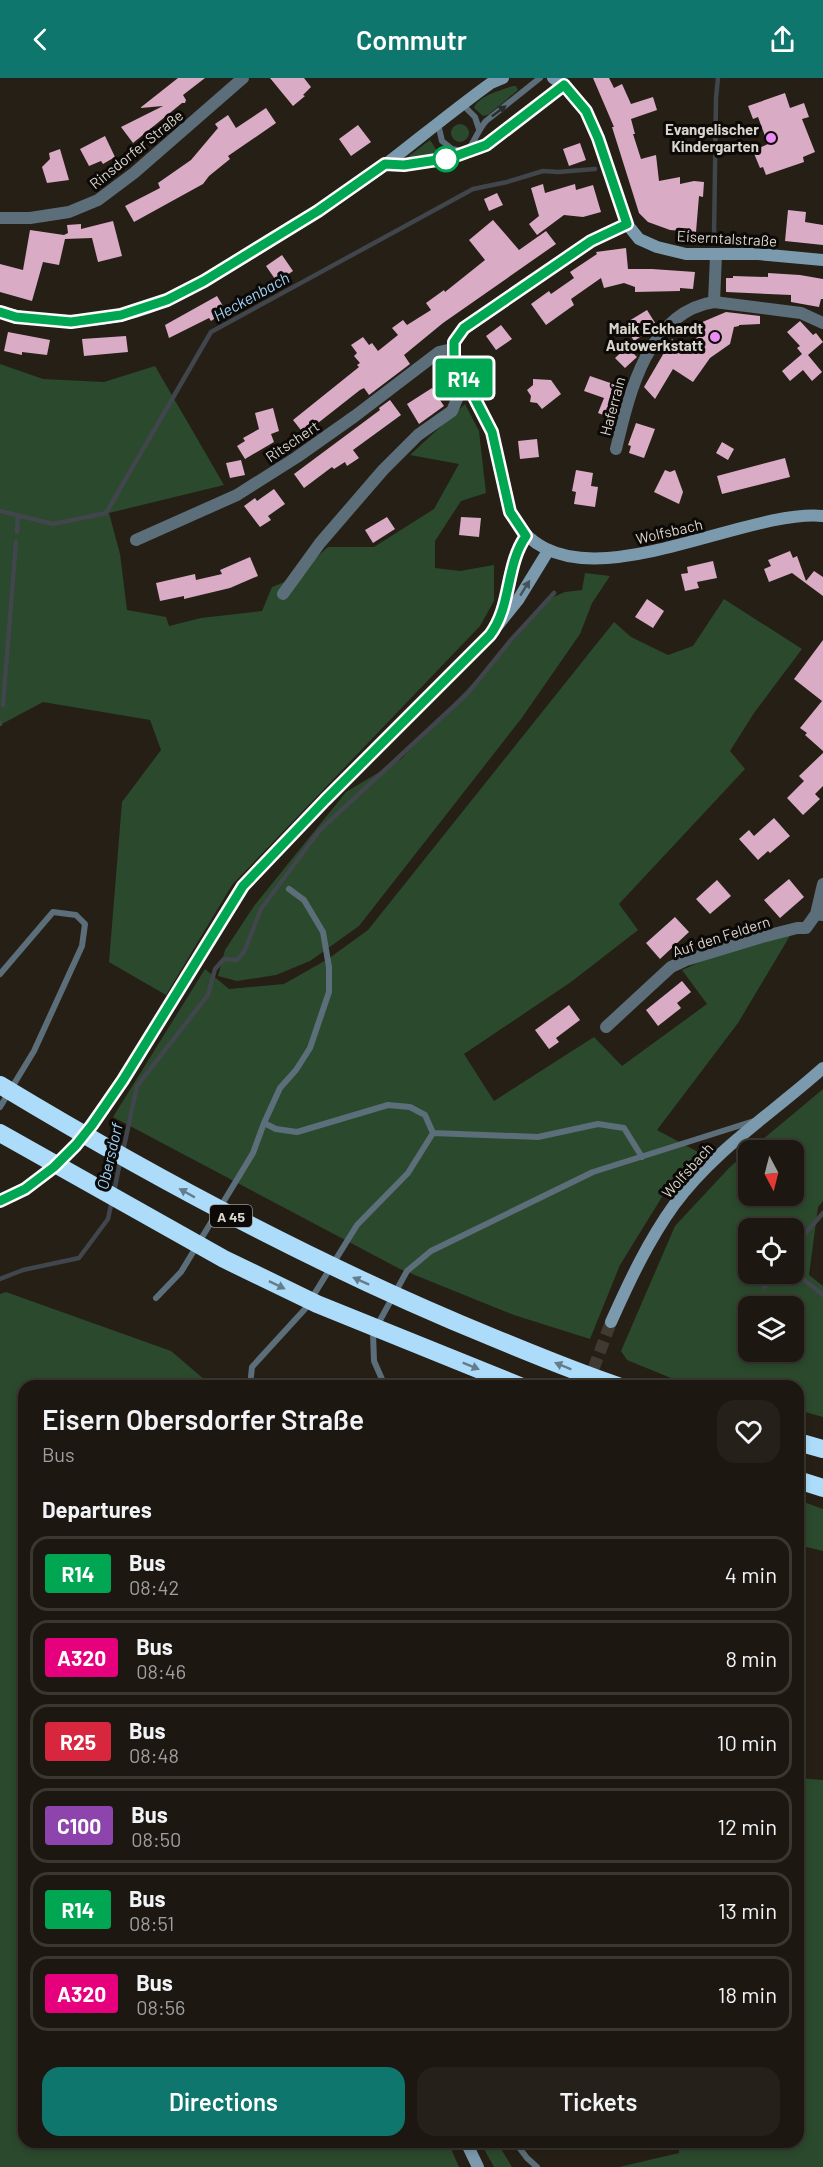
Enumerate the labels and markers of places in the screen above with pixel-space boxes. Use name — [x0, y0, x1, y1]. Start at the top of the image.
place label: Evangelischer Kindergarten — [665, 120, 759, 155]
marker: Evangelischer Kindergarten — [764, 131, 778, 145]
unlabelled marker — [433, 146, 459, 172]
place label: Maik Eckhardt Autowerkstatt — [606, 319, 703, 354]
marker: Maik Eckhardt Autowerkstatt — [708, 330, 722, 344]

